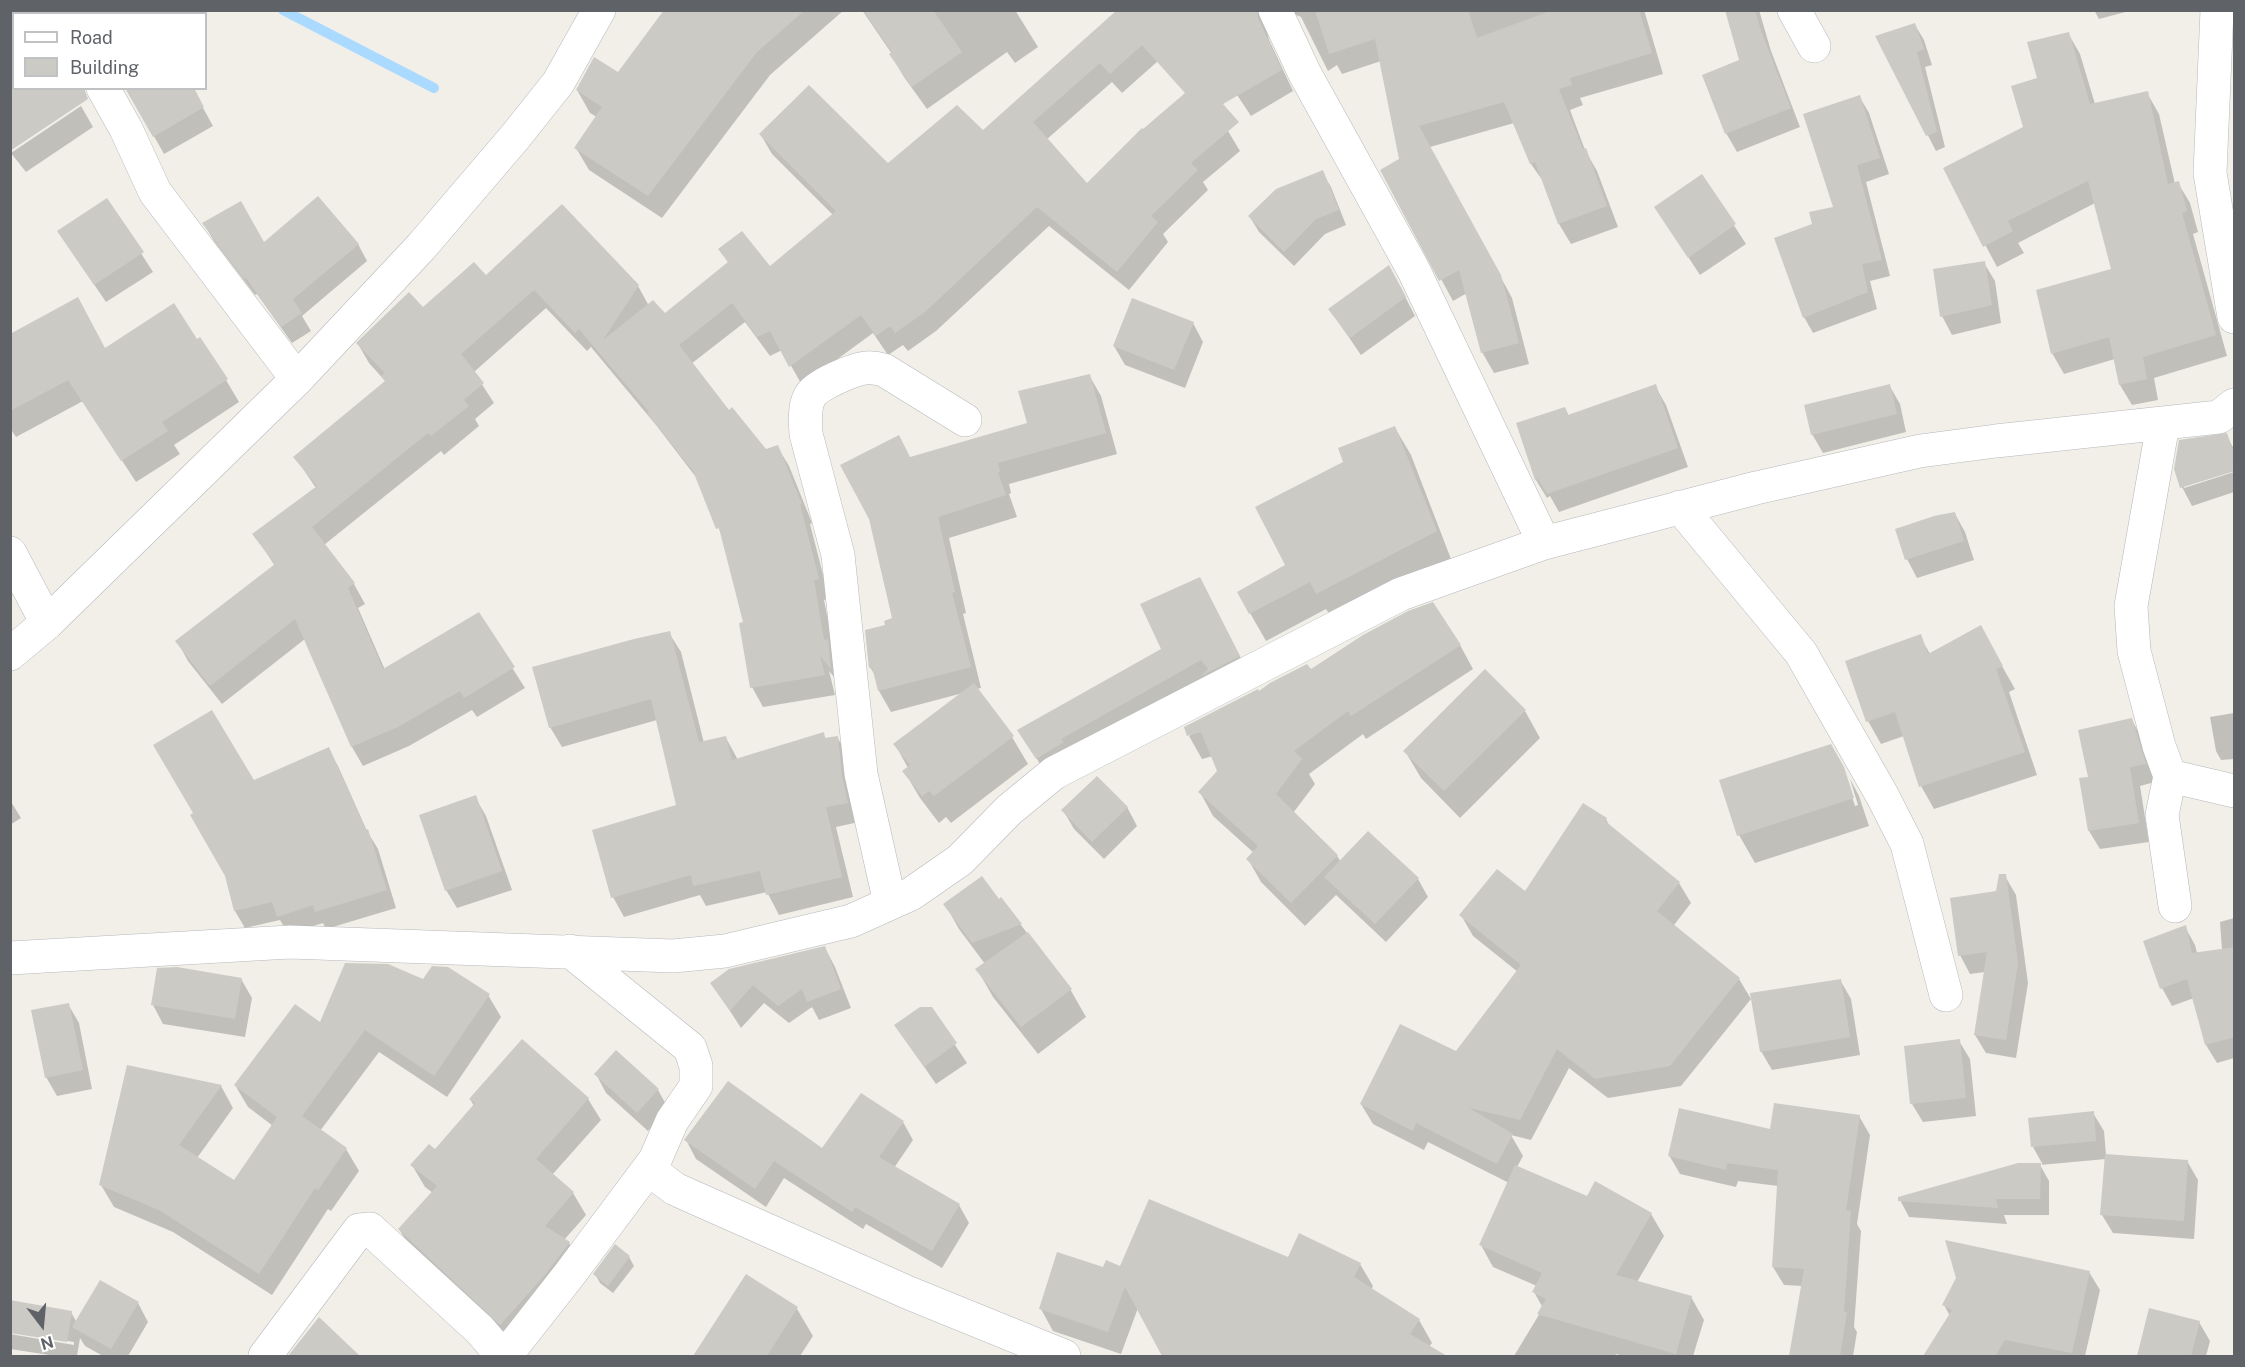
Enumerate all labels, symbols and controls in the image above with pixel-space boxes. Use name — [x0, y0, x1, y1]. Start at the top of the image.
legend — [12, 12, 207, 90]
text: Road — [70, 27, 113, 48]
text: Building — [70, 57, 139, 78]
north arrow — [12, 1295, 72, 1355]
text: N — [38, 1332, 56, 1354]

